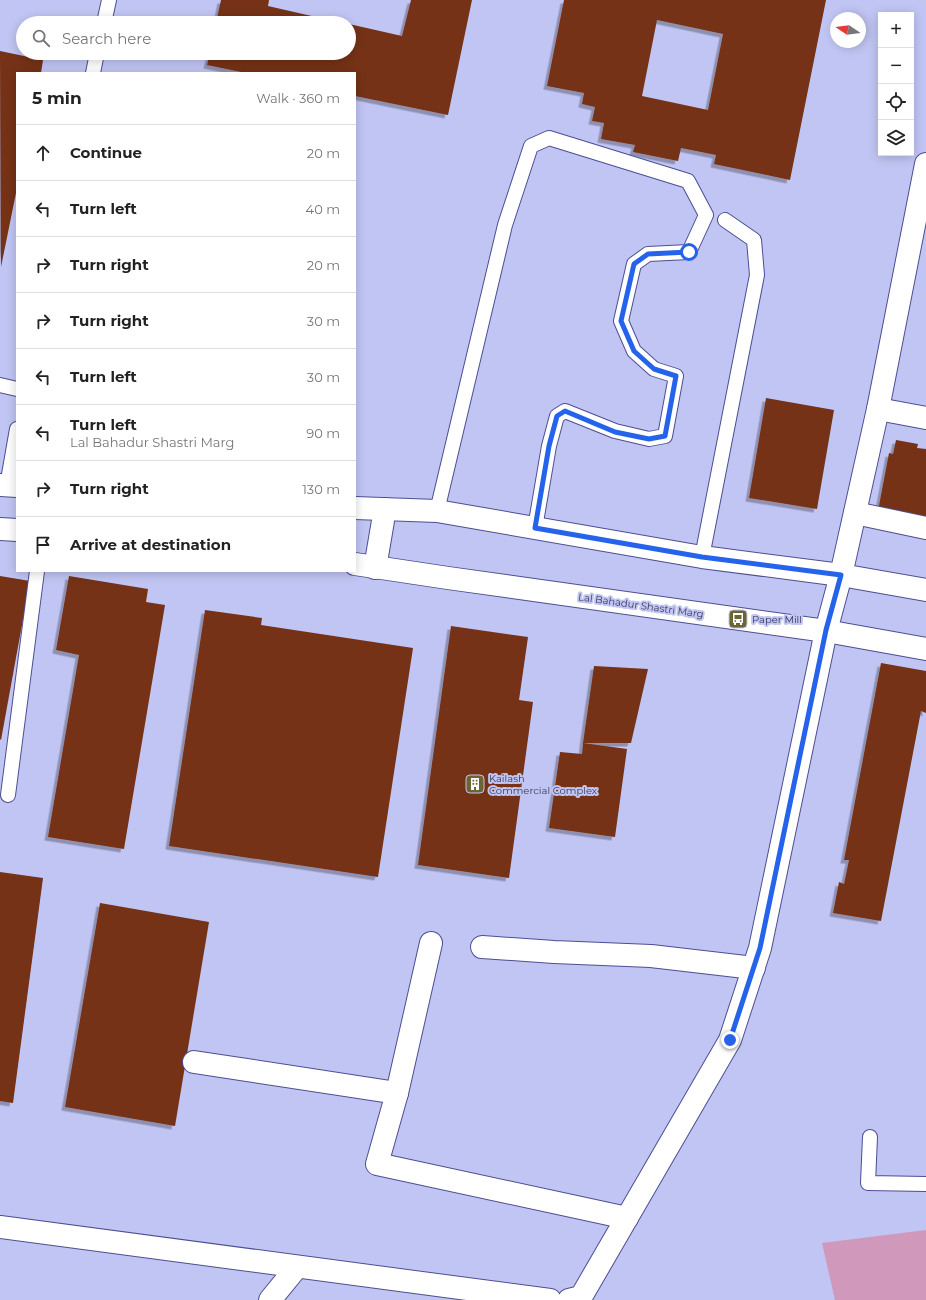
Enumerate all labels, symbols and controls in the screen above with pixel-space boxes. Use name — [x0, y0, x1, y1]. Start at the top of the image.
north arrow — [830, 12, 866, 48]
map controls — [878, 12, 914, 156]
button: + — [878, 12, 914, 48]
search box — [16, 16, 356, 60]
icon: search — [30, 27, 52, 49]
text: Search here — [62, 29, 151, 48]
button: − — [878, 48, 914, 84]
button: locate — [878, 84, 914, 120]
text: 5 min — [32, 88, 82, 108]
text: Walk · 360 m — [256, 90, 340, 106]
button: layers — [878, 120, 914, 156]
icon: ahead — [32, 142, 54, 164]
text: Continue — [70, 143, 142, 162]
text: 20 m — [307, 145, 340, 161]
icon: left — [32, 198, 54, 220]
text: Turn left — [70, 199, 137, 218]
text: 40 m — [306, 201, 340, 217]
route start — [680, 243, 698, 261]
icon: right — [32, 254, 54, 276]
text: Turn right — [70, 255, 149, 274]
text: 20 m — [307, 257, 340, 273]
icon: right — [32, 310, 54, 332]
text: Turn right — [70, 311, 149, 330]
text: 30 m — [307, 313, 340, 329]
icon: left — [32, 366, 54, 388]
text: Turn left — [70, 367, 137, 386]
text: 30 m — [307, 369, 340, 385]
text: Turn left — [70, 415, 137, 434]
icon: left — [32, 422, 54, 444]
text: 90 m — [306, 425, 340, 441]
text: Lal Bahadur Shastri Marg — [70, 434, 234, 450]
icon: right — [32, 478, 54, 500]
text: Turn right — [70, 479, 149, 498]
text: 130 m — [302, 481, 340, 497]
icon: arrive — [32, 534, 54, 556]
text: Arrive at destination — [70, 535, 231, 554]
street label: Lal Bahadur Shastri Marg — [577, 590, 704, 621]
bus stop icon: Paper Mill — [727, 608, 749, 630]
place label: Paper Mill — [752, 613, 802, 626]
place label: Kailash Commercial Complex — [489, 772, 598, 797]
building icon: Kailash Commercial Complex — [464, 773, 486, 795]
route end — [721, 1031, 739, 1049]

